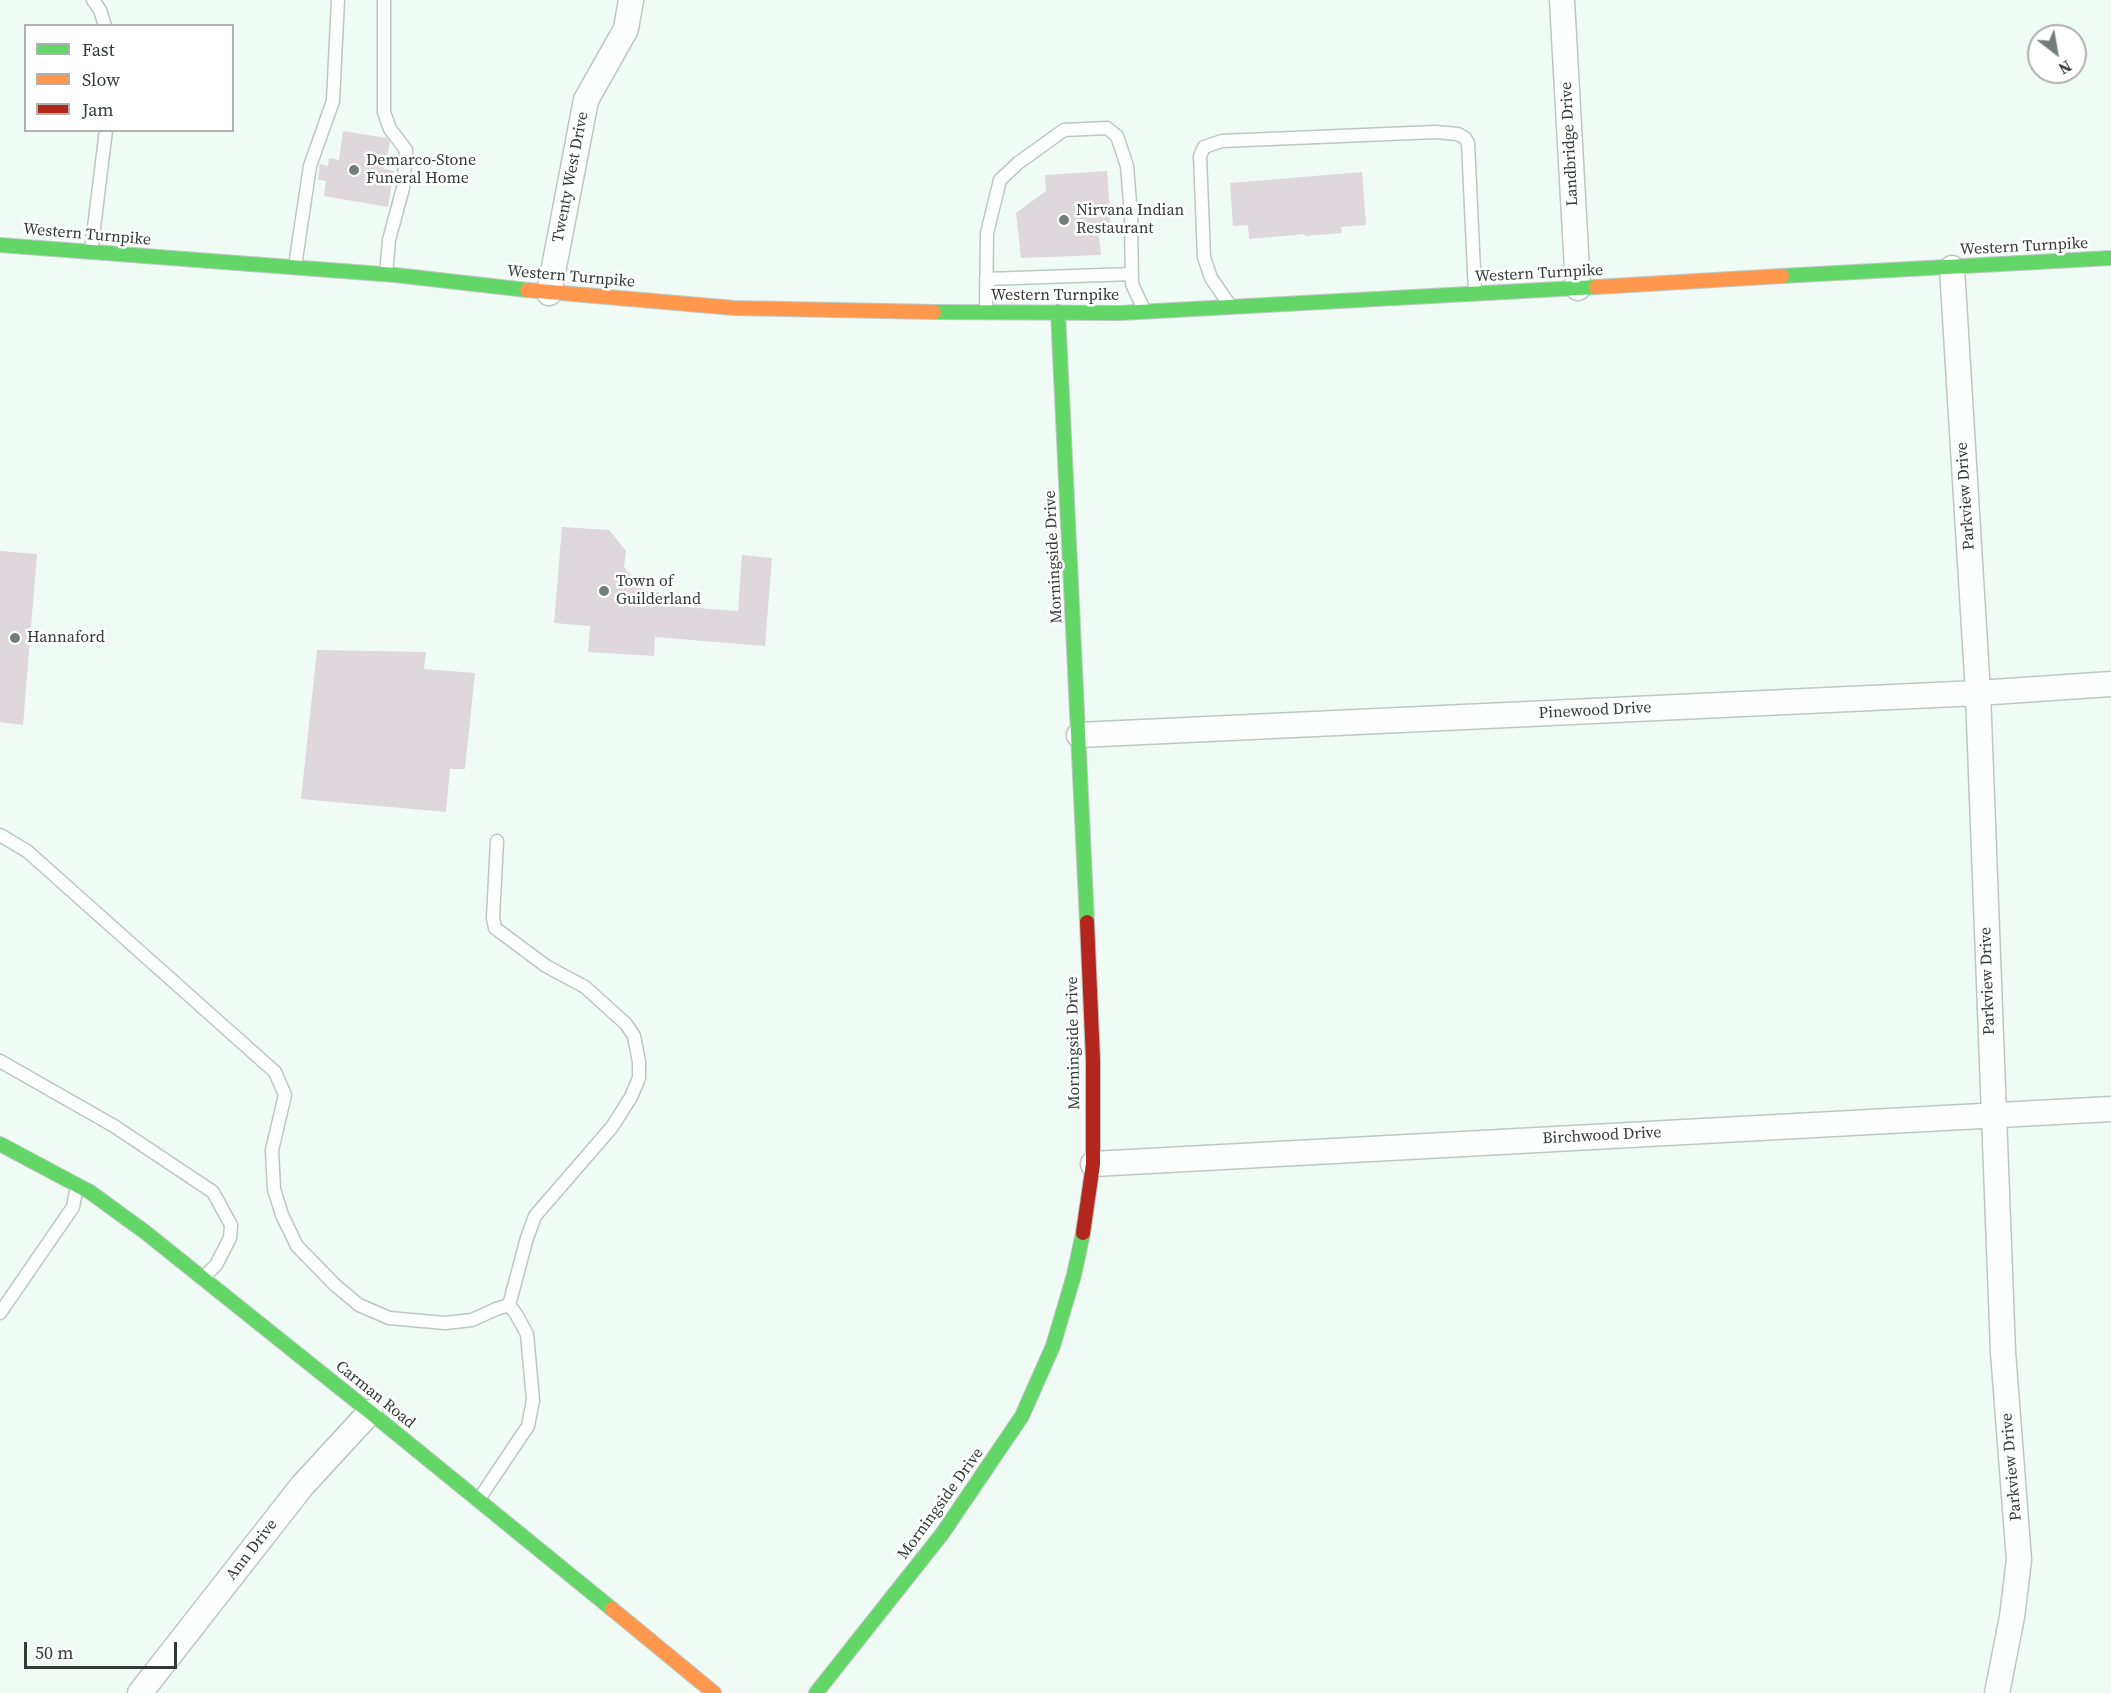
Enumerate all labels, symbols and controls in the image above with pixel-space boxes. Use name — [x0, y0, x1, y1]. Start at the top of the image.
legend — [24, 24, 234, 132]
north arrow — [2027, 24, 2087, 84]
text: Fast — [82, 37, 115, 62]
text: N — [2055, 55, 2076, 80]
text: Slow — [82, 67, 120, 92]
street label: Landbridge Drive — [1557, 81, 1583, 207]
text: Jam — [82, 97, 114, 122]
street label: Twenty West Drive — [549, 110, 593, 244]
place label: Demarco-Stone Funeral Home — [366, 151, 476, 189]
marker: Demarco-Stone Funeral Home — [347, 163, 361, 177]
place label: Nirvana Indian Restaurant — [1076, 201, 1184, 239]
marker: Nirvana Indian Restaurant — [1057, 213, 1071, 227]
street label: Western Turnpike — [22, 220, 152, 250]
street label: Western Turnpike — [1959, 234, 2089, 260]
street label: Western Turnpike — [1474, 261, 1604, 287]
street label: Western Turnpike — [506, 262, 636, 292]
street label: Western Turnpike — [991, 286, 1119, 306]
street label: Parkview Drive — [1953, 441, 1979, 551]
street label: Morningside Drive — [1041, 490, 1067, 624]
place label: Town of Guilderland — [616, 572, 701, 610]
marker: Town of Guilderland — [597, 584, 611, 598]
place label: Hannaford — [27, 628, 105, 648]
marker: Hannaford — [8, 631, 22, 645]
street label: Pinewood Drive — [1538, 698, 1652, 724]
street label: Parkview Drive — [1977, 927, 1999, 1035]
street label: Morningside Drive — [1063, 976, 1085, 1110]
street label: Birchwood Drive — [1542, 1123, 1662, 1149]
street label: Carman Road — [331, 1357, 419, 1433]
street label: Parkview Drive — [1998, 1412, 2026, 1522]
street label: Morningside Drive — [894, 1444, 988, 1564]
street label: Ann Drive — [222, 1516, 282, 1584]
scale bar — [27, 1630, 180, 1668]
text: 50 m — [35, 1640, 73, 1665]

